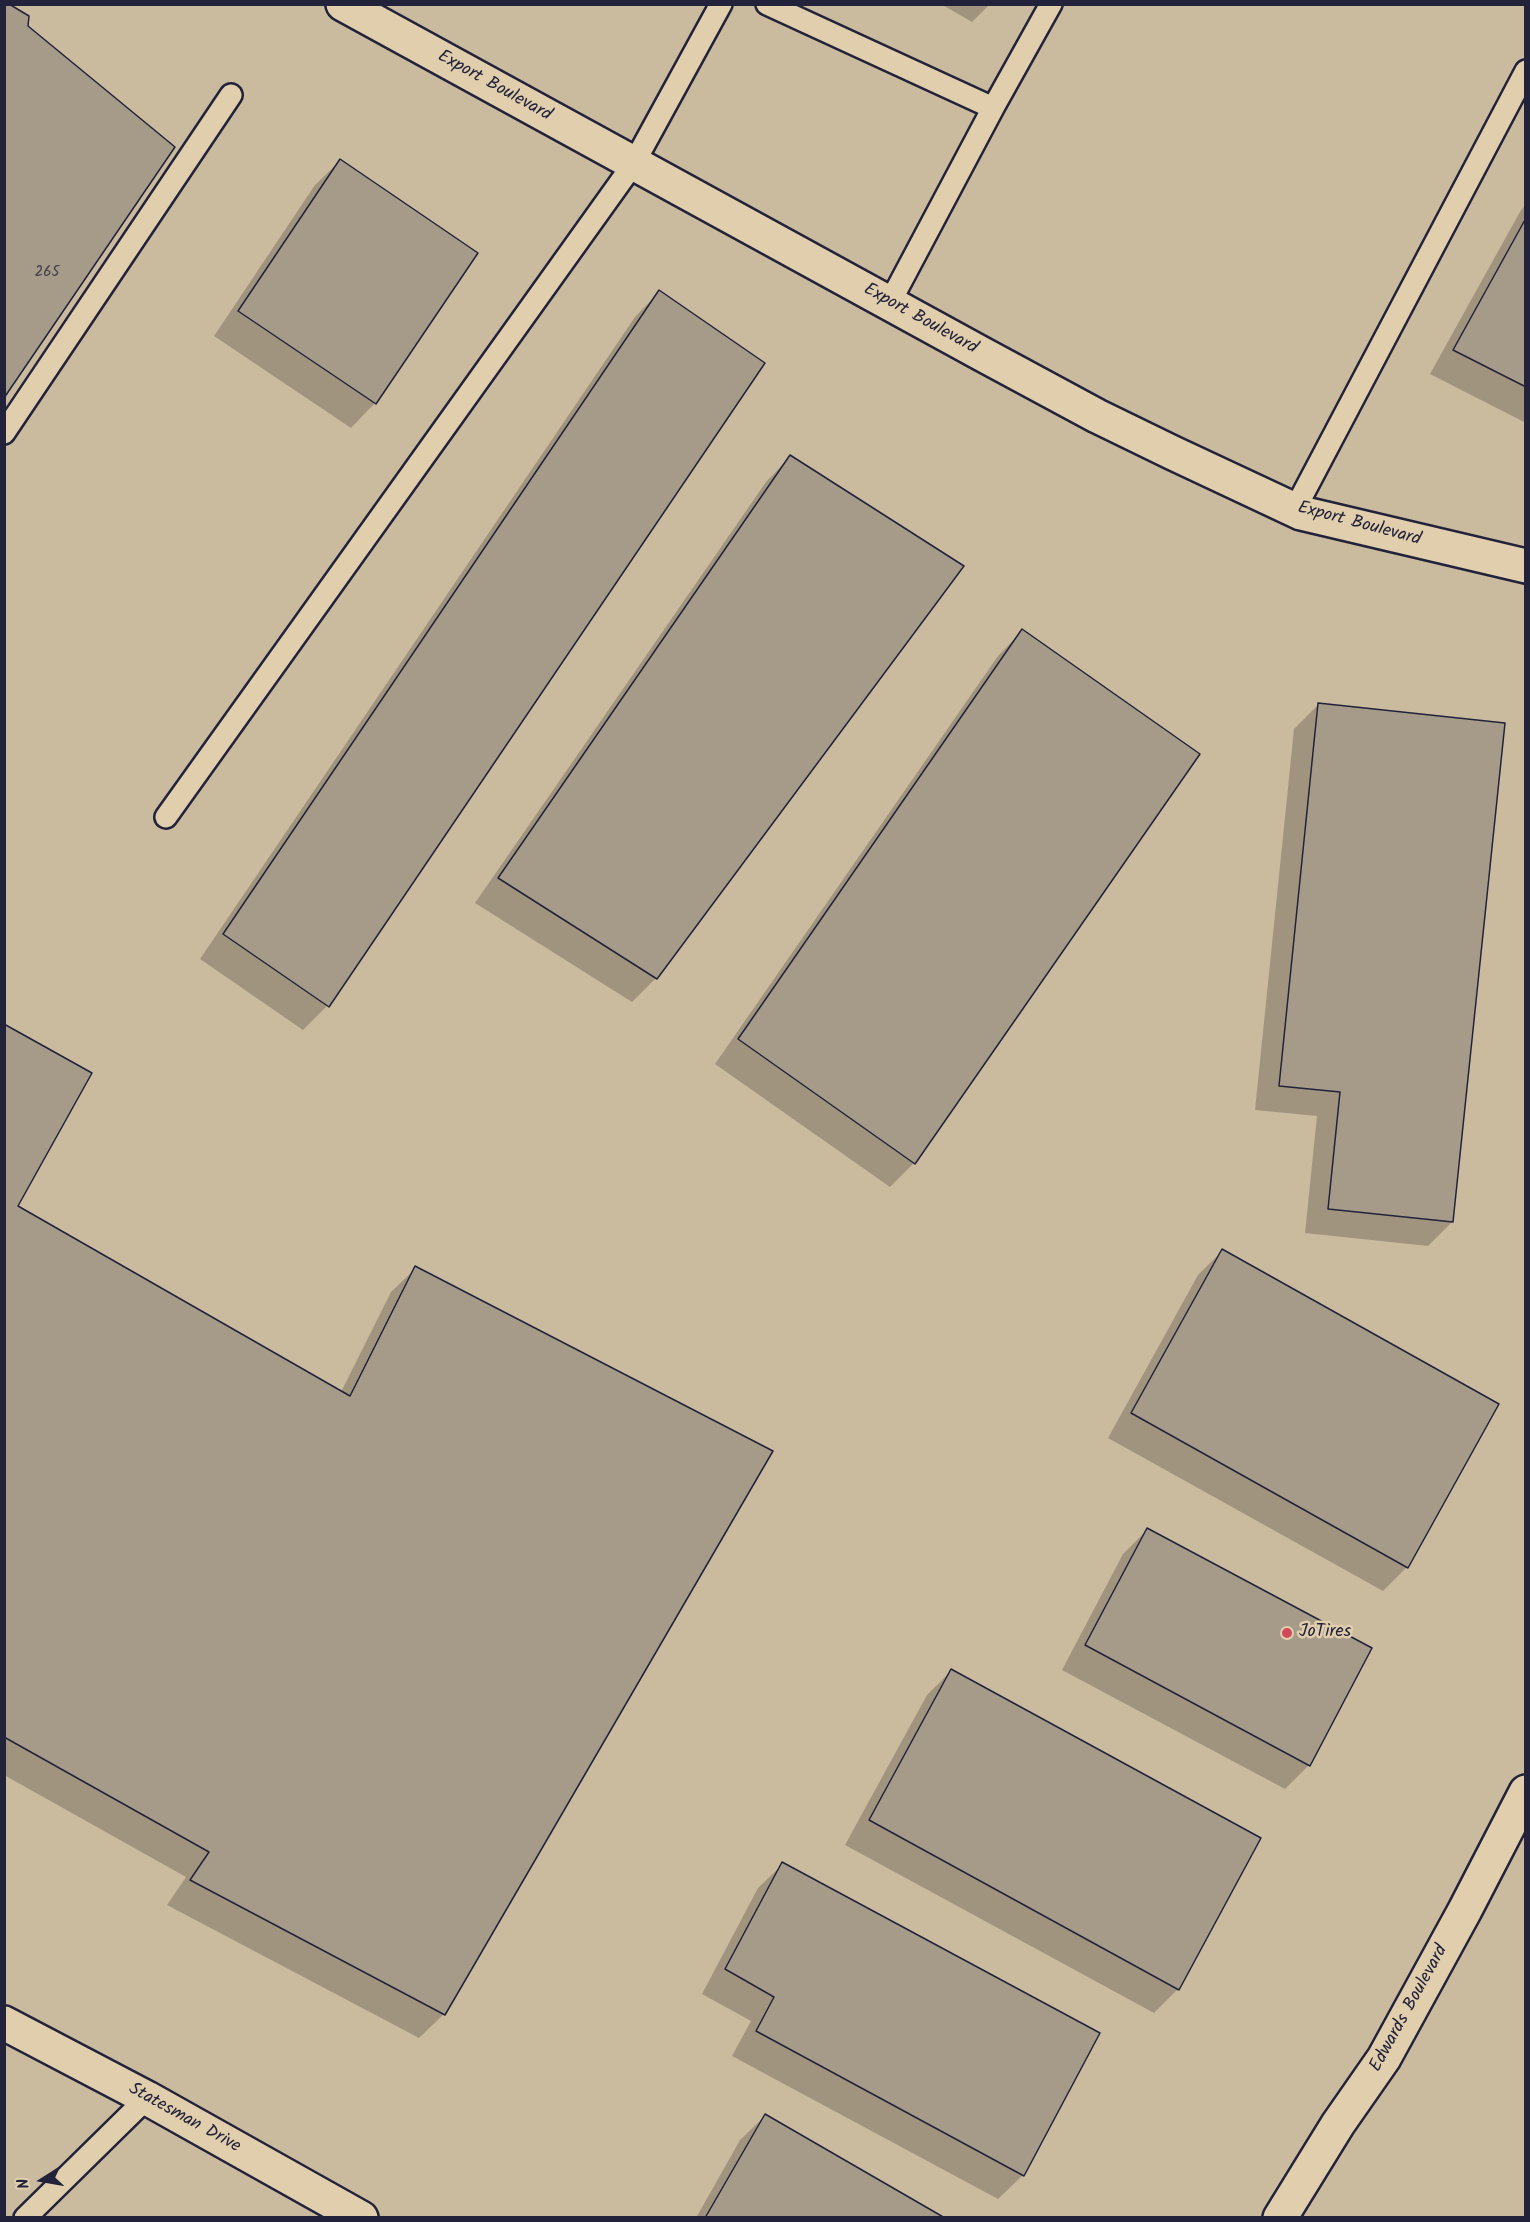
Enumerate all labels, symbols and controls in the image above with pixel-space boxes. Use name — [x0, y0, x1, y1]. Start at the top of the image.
street label: Export Boulevard — [433, 47, 555, 127]
house number: 265 — [34, 264, 60, 282]
street label: Export Boulevard — [859, 280, 981, 360]
street label: Export Boulevard — [1295, 498, 1423, 552]
place label: JoTires — [1299, 1622, 1351, 1644]
marker: JoTires — [1280, 1626, 1294, 1640]
street label: Edwards Boulevard — [1366, 1942, 1454, 2076]
street label: Statesman Drive — [124, 2079, 244, 2159]
north arrow — [12, 2150, 72, 2210]
text: N — [11, 2176, 37, 2191]

